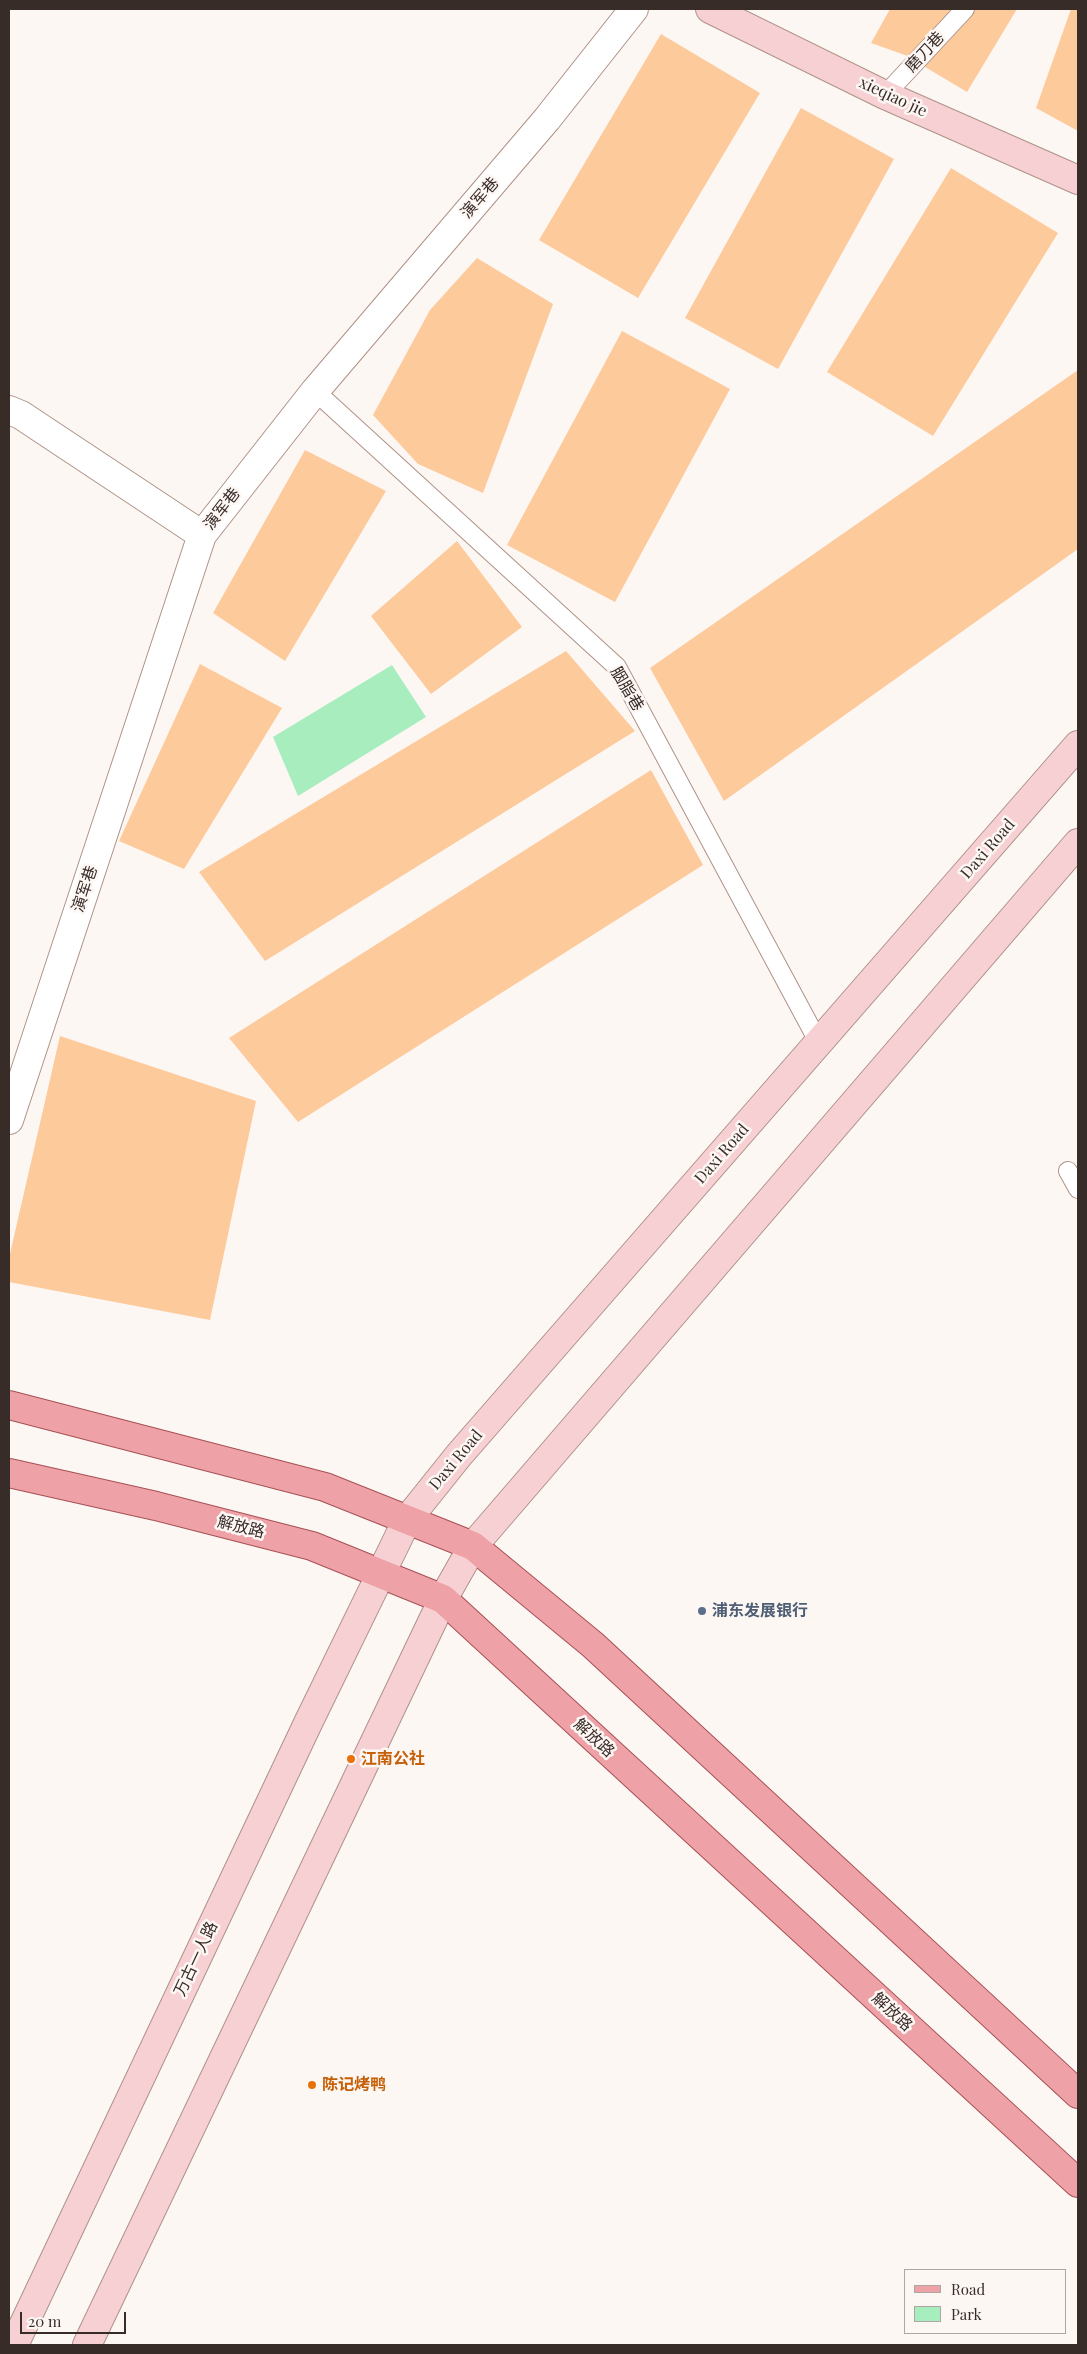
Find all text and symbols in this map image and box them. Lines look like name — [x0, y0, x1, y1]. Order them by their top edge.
street label: 磨刀巷 — [902, 28, 948, 76]
street label: xieqiao jie — [856, 73, 930, 121]
street label: 演军巷 — [457, 174, 503, 222]
street label: 演军巷 — [200, 484, 244, 534]
street label: 胭脂巷 — [606, 663, 648, 715]
street label: Daxi Road — [957, 815, 1019, 883]
street label: 演军巷 — [68, 863, 102, 915]
street label: Daxi Road — [691, 1120, 753, 1188]
street label: Daxi Road — [425, 1426, 487, 1494]
street label: 解放路 — [215, 1512, 267, 1542]
place label: 浦东发展银行 — [712, 1601, 808, 1621]
marker: 浦东发展银行 — [696, 1605, 708, 1617]
street label: 解放路 — [570, 1715, 618, 1761]
place label: 江南公社 — [361, 1749, 425, 1769]
marker: 江南公社 — [345, 1753, 357, 1765]
street label: 万古一人路 — [170, 1919, 222, 1999]
street label: 解放路 — [868, 1989, 916, 2035]
place label: 陈记烤鸭 — [322, 2075, 386, 2095]
marker: 陈记烤鸭 — [306, 2079, 318, 2091]
legend — [904, 2269, 1067, 2334]
text: Road — [951, 2279, 985, 2299]
scale bar — [22, 2302, 129, 2334]
text: Park — [951, 2304, 982, 2324]
text: 20 m — [28, 2311, 61, 2331]

